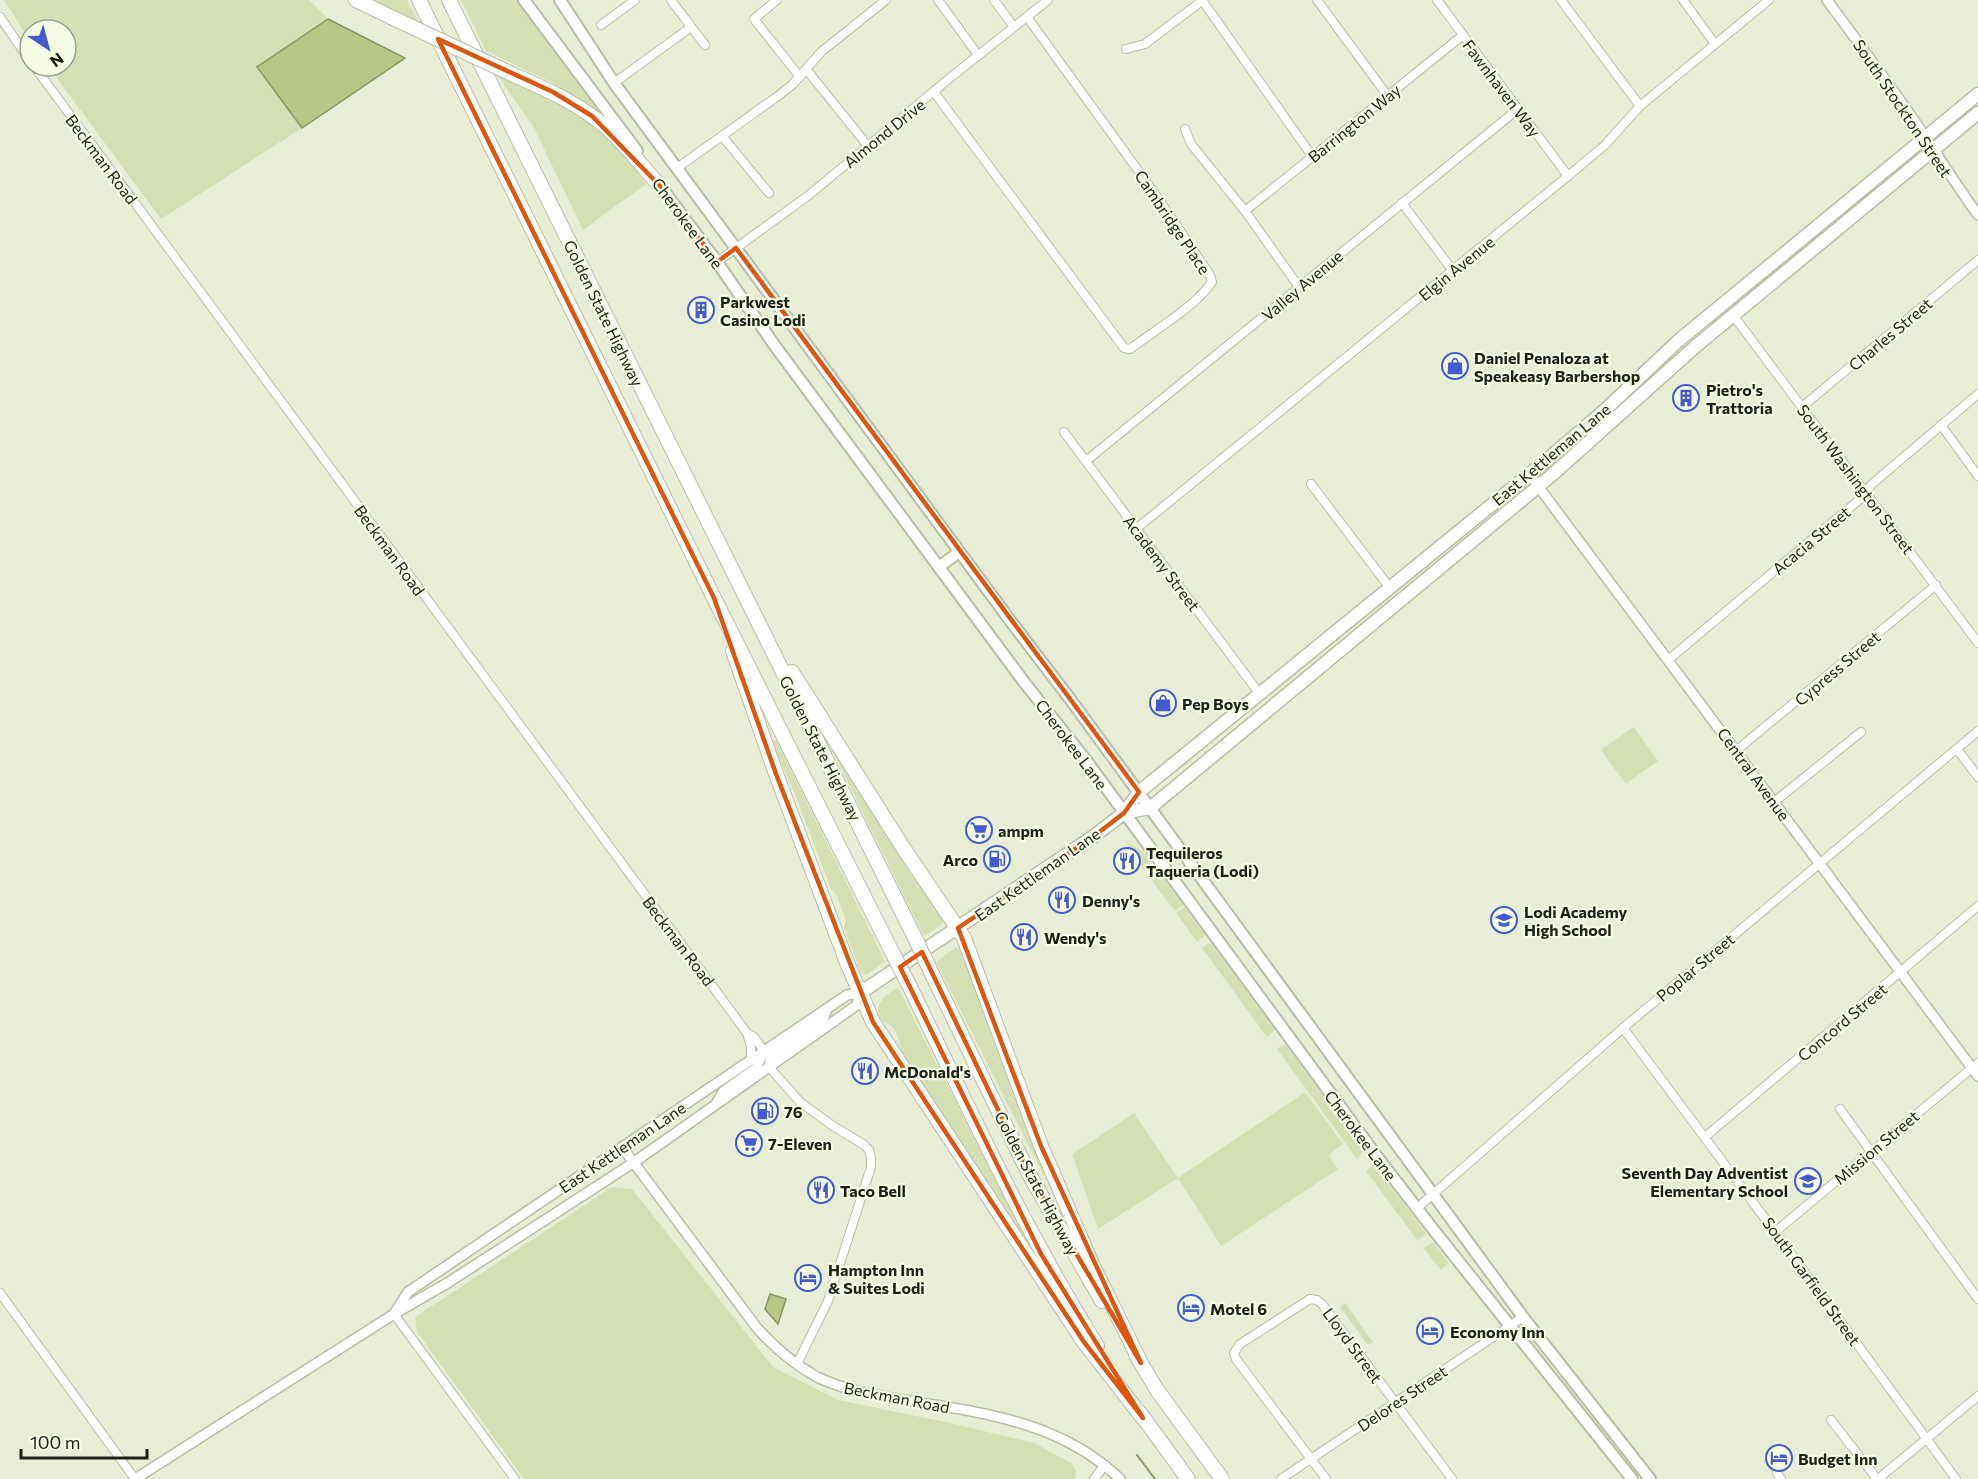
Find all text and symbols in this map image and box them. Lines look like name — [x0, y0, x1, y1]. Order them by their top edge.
north arrow — [18, 18, 78, 78]
street label: Fawnhaven Way — [1459, 36, 1545, 140]
street label: South Stockton Street — [1850, 36, 1956, 181]
text: N — [47, 49, 68, 72]
street label: Barrington Way — [1304, 80, 1404, 166]
street label: Almond Drive — [840, 95, 928, 171]
street label: Beckman Road — [62, 110, 142, 208]
street label: Cambridge Place — [1131, 166, 1215, 278]
street label: Cherokee Lane — [649, 174, 727, 272]
street label: Elgin Avenue — [1414, 232, 1498, 304]
street label: Golden State Highway — [560, 237, 648, 389]
street label: Valley Avenue — [1258, 246, 1346, 324]
place label: Parkwest Casino Lodi — [720, 292, 806, 329]
street label: Charles Street — [1844, 293, 1936, 374]
building icon: Parkwest Casino Lodi — [686, 295, 716, 325]
place label: Daniel Penaloza at Speakeasy Barbershop — [1474, 348, 1640, 385]
shop icon: Daniel Penaloza at Speakeasy Barbershop — [1440, 351, 1470, 381]
place label: Pietro's Trattoria — [1706, 380, 1773, 417]
building icon: Pietro's Trattoria — [1671, 383, 1701, 413]
street label: East Kettleman Lane — [1488, 399, 1614, 509]
street label: South Washington Street — [1794, 400, 1919, 558]
street label: Beckman Road — [351, 501, 429, 599]
street label: Acacia Street — [1768, 502, 1854, 578]
street label: Academy Street — [1120, 511, 1204, 615]
street label: Cypress Street — [1790, 626, 1884, 709]
street label: Golden State Highway — [776, 672, 866, 824]
shop icon: Pep Boys — [1148, 688, 1178, 718]
place label: Pep Boys — [1182, 694, 1249, 713]
street label: Cherokee Lane — [1032, 695, 1112, 793]
street label: Central Avenue — [1714, 724, 1794, 824]
supermarket icon: ampm — [964, 815, 994, 845]
place label: ampm — [998, 821, 1044, 840]
street label: East Kettleman Lane — [971, 824, 1103, 924]
place label: Tequileros Taqueria (Lodi) — [1146, 843, 1259, 880]
fuel station icon: Arco — [982, 844, 1012, 874]
restaurant icon: Tequileros Taqueria (Lodi) — [1112, 846, 1142, 876]
place label: Arco — [943, 850, 978, 869]
restaurant icon: Denny's — [1047, 885, 1077, 915]
place label: Denny's — [1082, 891, 1140, 910]
street label: Beckman Road — [639, 892, 719, 990]
place label: Lodi Academy High School — [1524, 902, 1628, 939]
school or university icon: Lodi Academy High School — [1489, 905, 1519, 935]
restaurant icon: Wendy's — [1009, 922, 1039, 952]
place label: Wendy's — [1044, 928, 1107, 947]
street label: Poplar Street — [1652, 929, 1738, 1005]
street label: Concord Street — [1793, 979, 1891, 1065]
restaurant icon: McDonald's — [850, 1056, 880, 1086]
place label: McDonald's — [884, 1062, 971, 1081]
street label: Cherokee Lane — [1321, 1086, 1401, 1184]
fuel station icon: 76 — [750, 1096, 780, 1126]
street label: East Kettleman Lane — [555, 1098, 689, 1196]
place label: 76 — [784, 1102, 803, 1121]
street label: Mission Street — [1830, 1106, 1923, 1188]
street label: Golden State Highway — [991, 1108, 1083, 1258]
supermarket icon: 7-Eleven — [734, 1128, 764, 1158]
place label: 7-Eleven — [768, 1134, 832, 1153]
place label: Seventh Day Adventist Elementary School — [1622, 1163, 1788, 1200]
school or university icon: Seventh Day Adventist Elementary School — [1793, 1166, 1823, 1196]
restaurant icon: Taco Bell — [806, 1175, 836, 1205]
place label: Taco Bell — [840, 1181, 906, 1200]
street label: South Garfield Street — [1759, 1213, 1865, 1349]
place label: Hampton Inn & Suites Lodi — [828, 1260, 925, 1297]
hotel icon: Hampton Inn & Suites Lodi — [793, 1263, 823, 1293]
hotel icon: Motel 6 — [1176, 1293, 1206, 1323]
place label: Motel 6 — [1210, 1299, 1267, 1318]
street label: Lloyd Street — [1319, 1304, 1387, 1387]
hotel icon: Economy Inn — [1415, 1316, 1445, 1346]
place label: Economy Inn — [1450, 1322, 1545, 1341]
street label: Delores Street — [1354, 1361, 1451, 1435]
street label: Beckman Road — [843, 1377, 951, 1417]
scale bar — [21, 1422, 147, 1460]
text: 100 m — [30, 1431, 80, 1453]
hotel icon: Budget Inn — [1764, 1443, 1794, 1473]
place label: Budget Inn — [1798, 1449, 1877, 1468]

